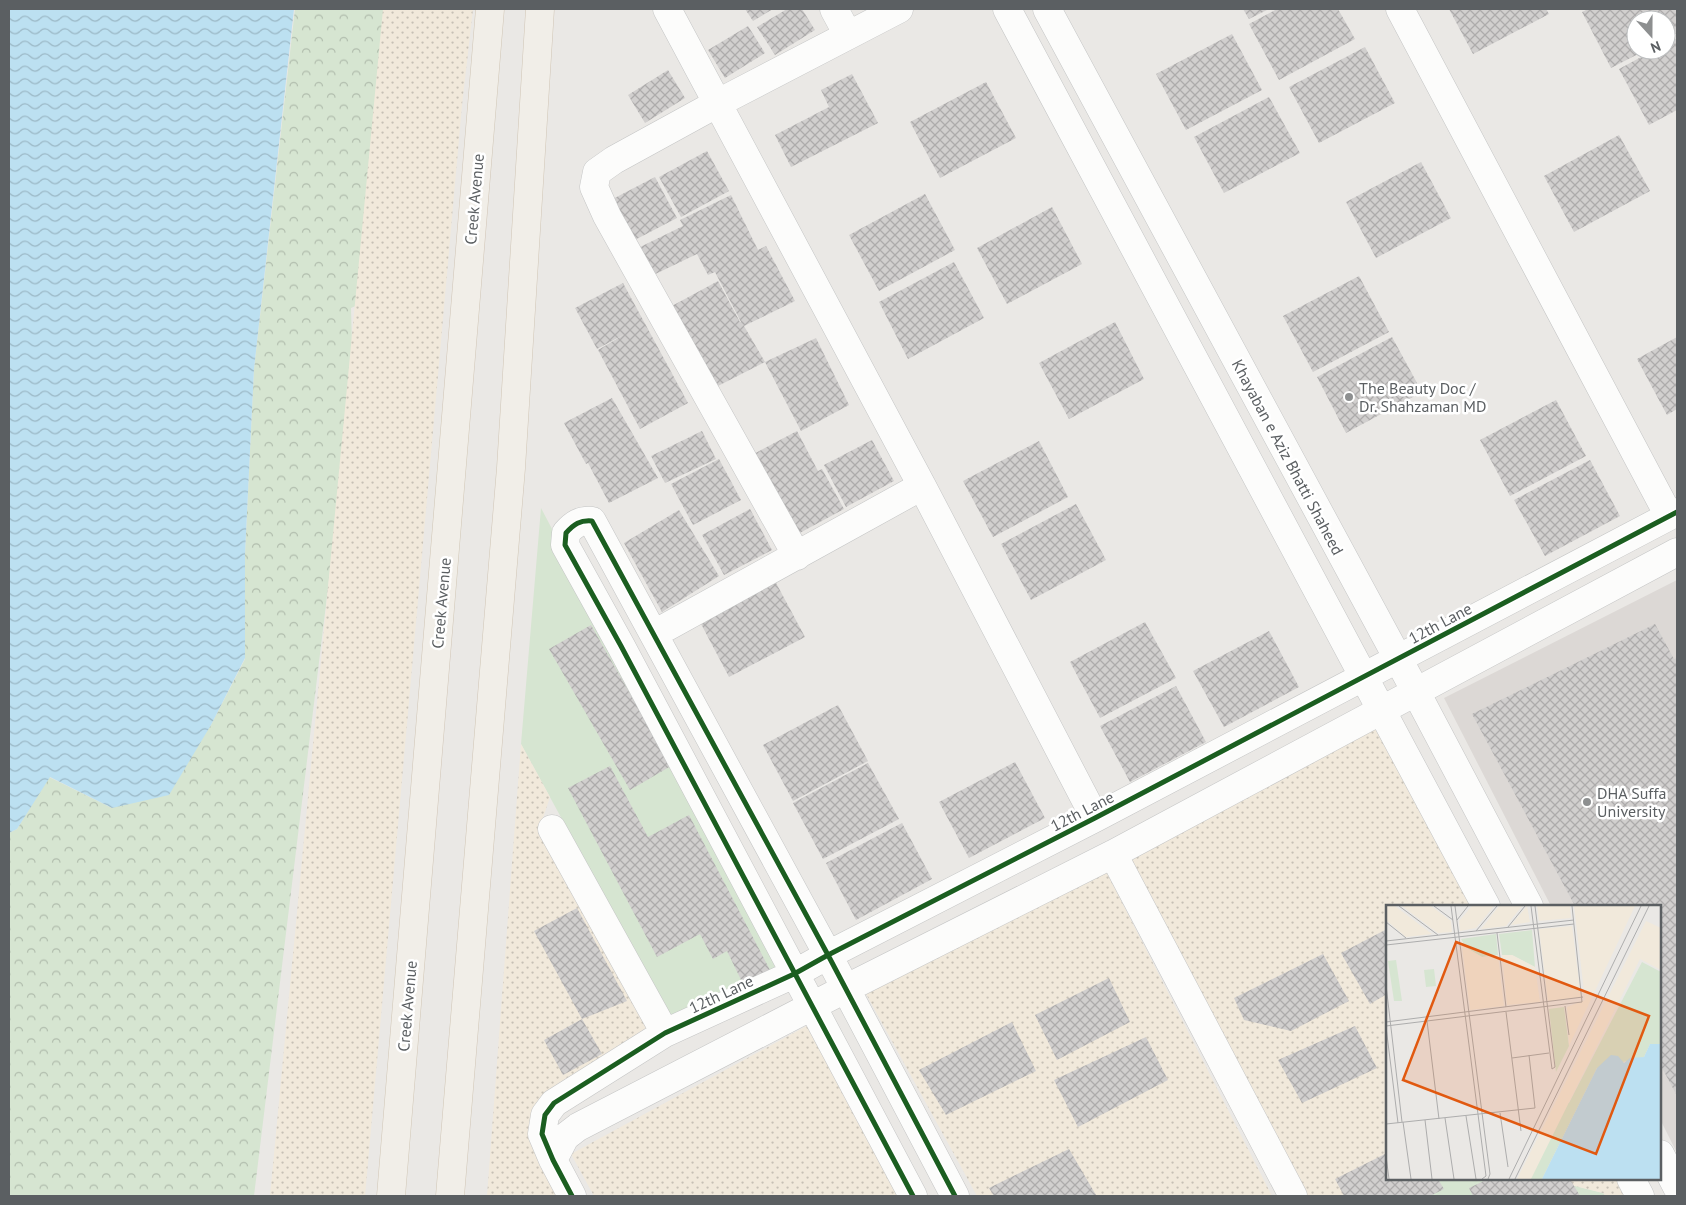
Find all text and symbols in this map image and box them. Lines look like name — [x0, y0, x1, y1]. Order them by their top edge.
north arrow — [1626, 10, 1676, 60]
text: N — [1648, 37, 1663, 57]
street label: Creek Avenue — [460, 153, 488, 245]
street label: Khayaban e Aziz Bhatti Shaheed — [1228, 356, 1348, 558]
place label: The Beauty Doc / Dr. Shahzaman MD — [1359, 378, 1487, 416]
marker: The Beauty Doc / Dr. Shahzaman MD — [1343, 391, 1355, 403]
street label: Creek Avenue — [427, 557, 455, 649]
street label: 12th Lane — [1405, 598, 1475, 648]
place label: DHA Suffa University — [1597, 783, 1666, 821]
street label: 12th Lane — [1047, 787, 1117, 835]
marker: DHA Suffa University — [1581, 796, 1593, 808]
inset map — [1386, 905, 1661, 1180]
street label: Creek Avenue — [393, 960, 421, 1052]
street label: 12th Lane — [686, 970, 756, 1018]

